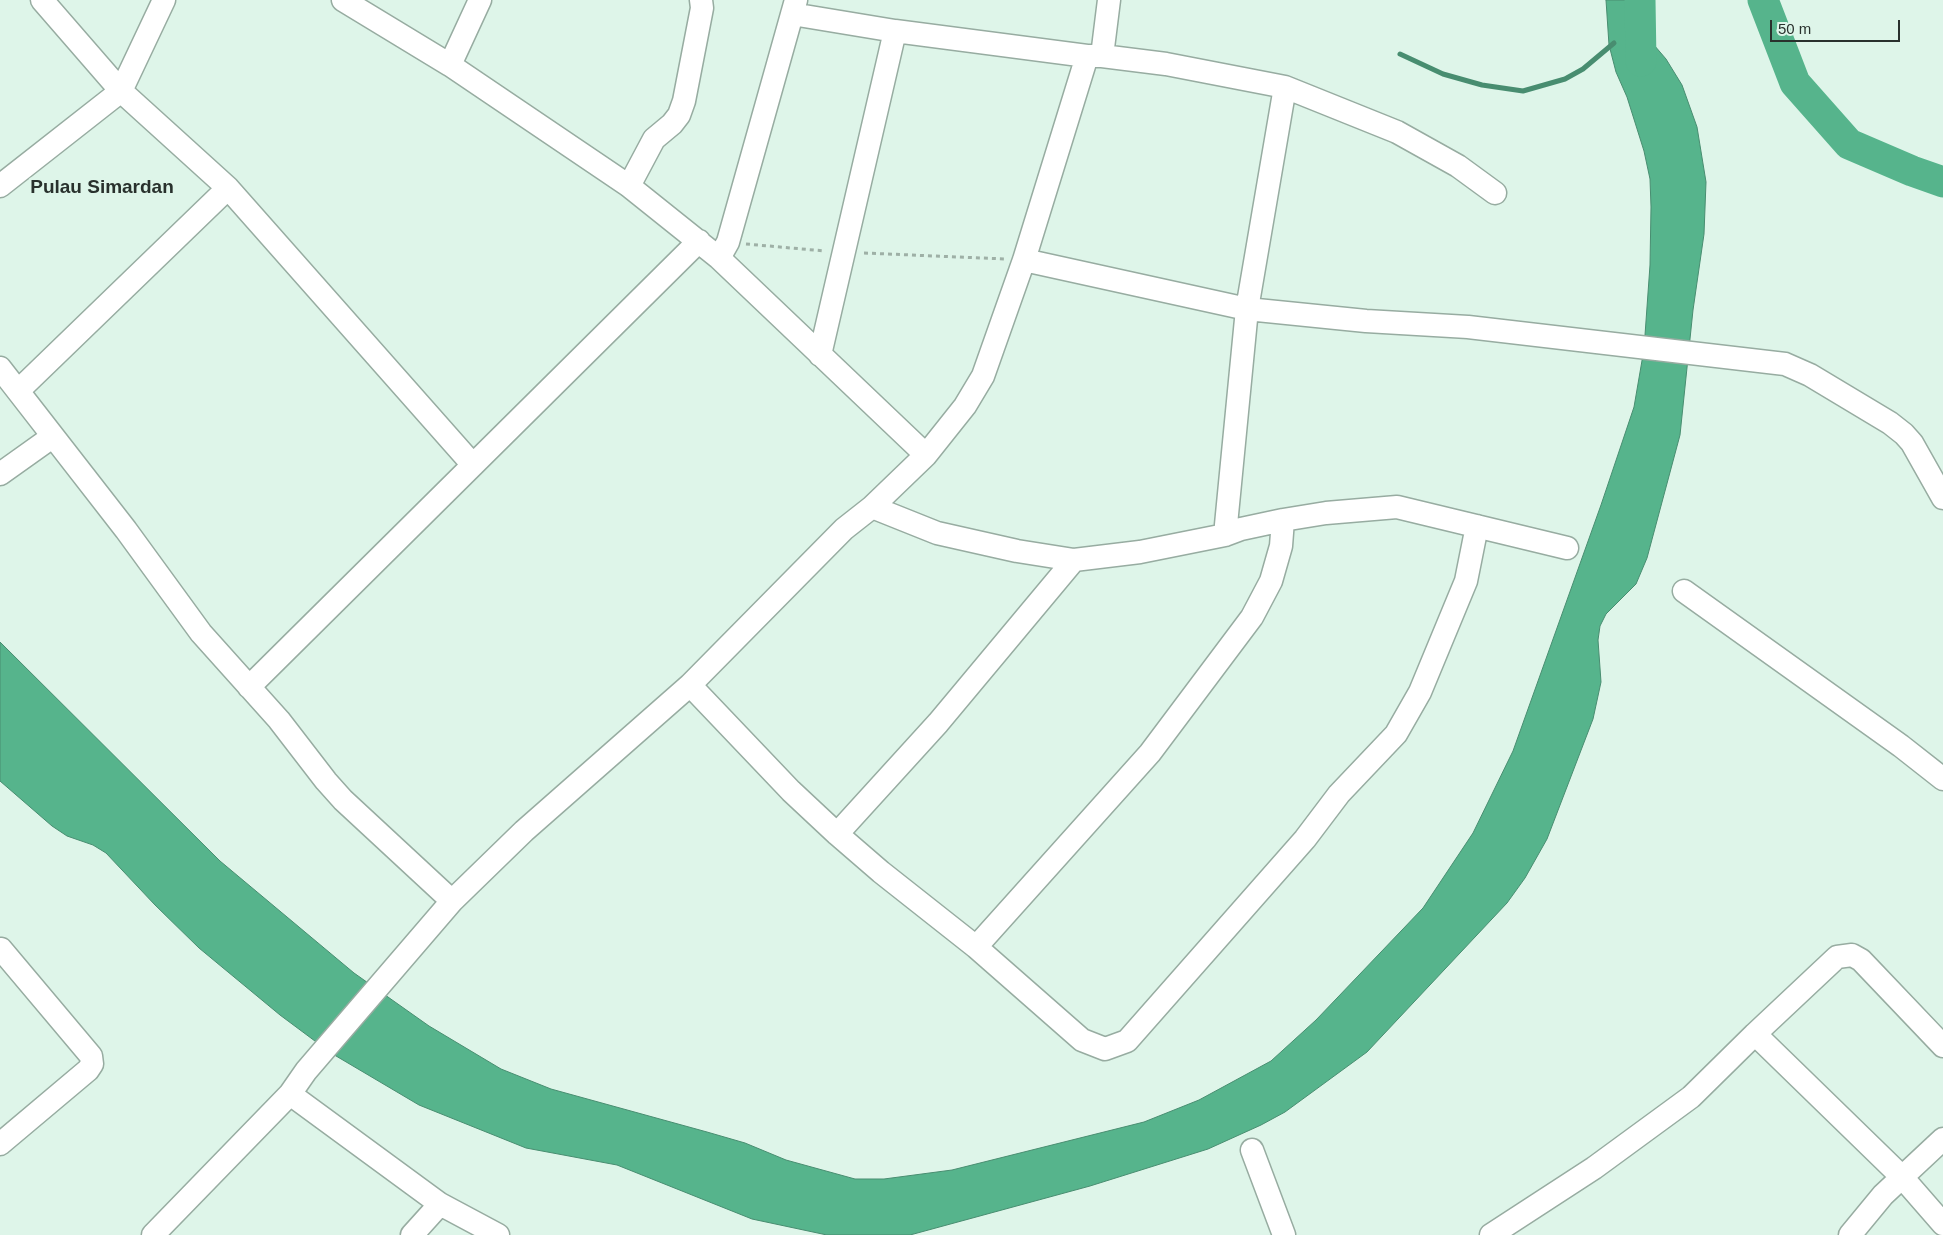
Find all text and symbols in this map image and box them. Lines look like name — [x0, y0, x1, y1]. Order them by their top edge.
scale bar — [1773, 10, 1903, 42]
text: 50 m — [1778, 20, 1811, 37]
district label: Pulau Simardan — [30, 177, 174, 199]

